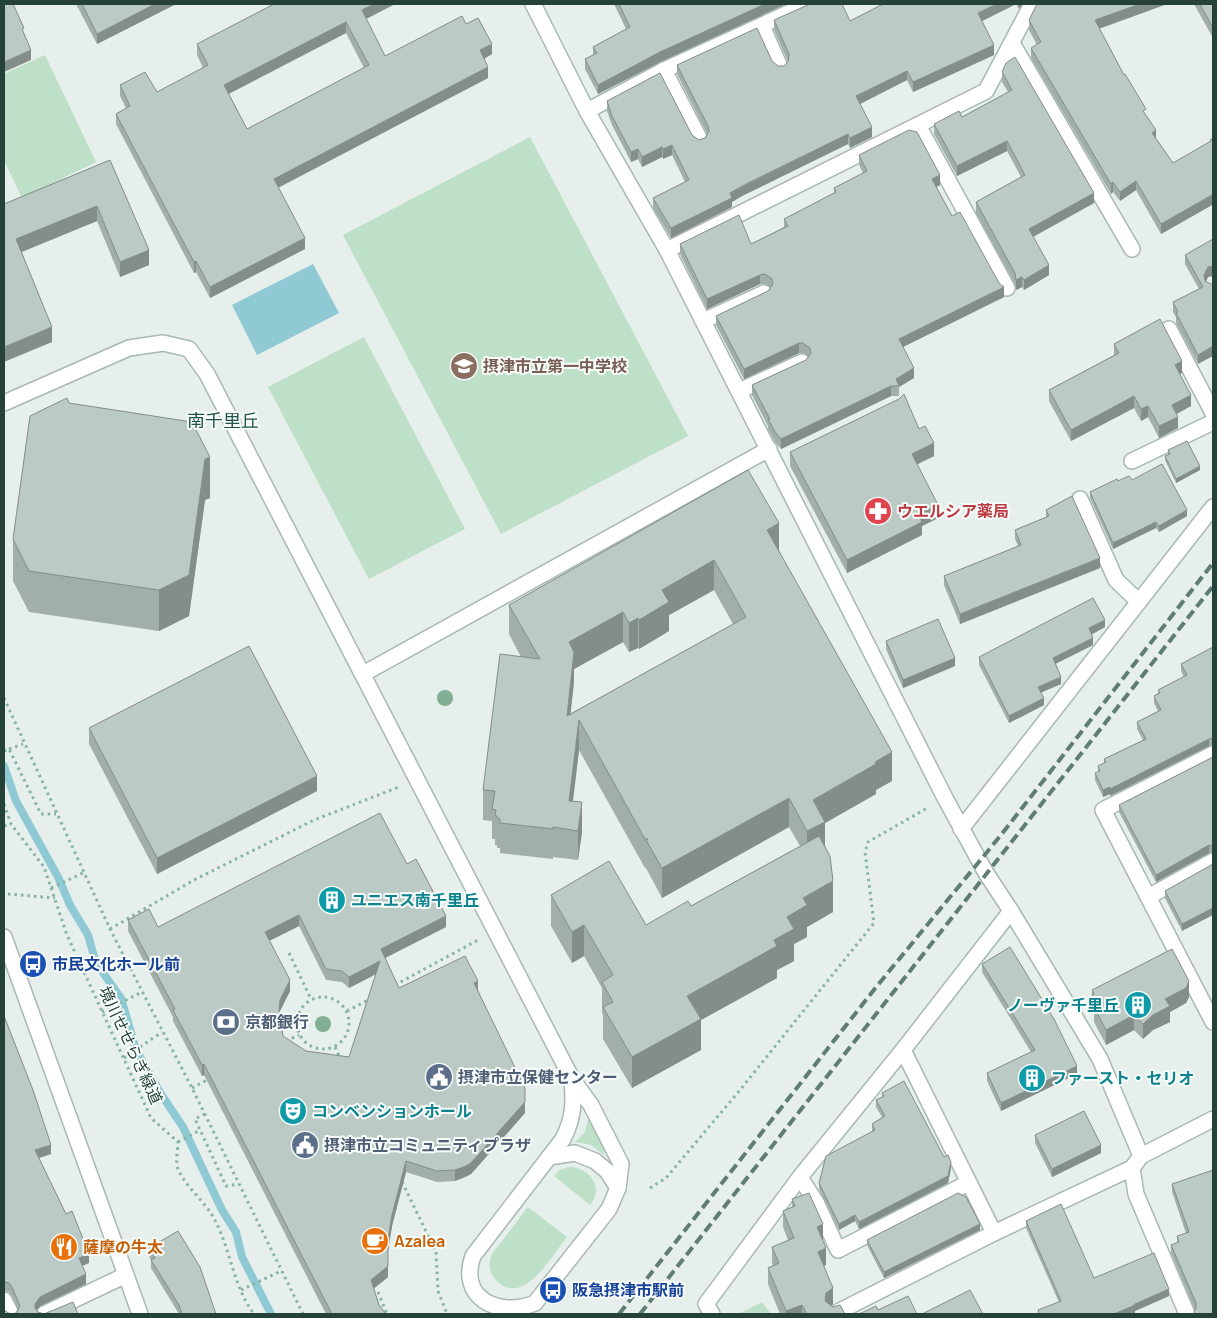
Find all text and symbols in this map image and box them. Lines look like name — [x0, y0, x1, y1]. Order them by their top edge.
school or university icon: 摂津市立第一中学校 — [449, 351, 479, 381]
place label: 摂津市立第一中学校 — [483, 355, 627, 377]
district label: 南千里丘 — [187, 408, 259, 432]
pharmacy icon: ウエルシア薬局 — [863, 496, 893, 526]
place label: ウエルシア薬局 — [897, 500, 1009, 522]
building icon: ユニエス南千里丘 — [317, 885, 347, 915]
place label: ユニエス南千里丘 — [351, 889, 479, 911]
bus stop icon: 市民文化ホール前 — [18, 949, 48, 979]
place label: 市民文化ホール前 — [52, 953, 180, 975]
street label: 境川せせらぎ緑道 — [94, 982, 168, 1108]
building icon: ノーヴァ千里丘 — [1123, 990, 1153, 1020]
place label: ノーヴァ千里丘 — [1007, 994, 1119, 1016]
bank icon: 京都銀行 — [211, 1007, 241, 1037]
place label: 京都銀行 — [245, 1011, 309, 1033]
public building icon: 摂津市立保健センター — [424, 1062, 454, 1092]
building icon: ファースト・セリオ — [1017, 1063, 1047, 1093]
place label: 摂津市立保健センター — [458, 1066, 618, 1088]
place label: ファースト・セリオ — [1051, 1067, 1194, 1089]
theatre icon: コンベンションホール — [278, 1096, 308, 1126]
place label: コンベンションホール — [312, 1100, 472, 1122]
public building icon: 摂津市立コミュニティプラザ — [290, 1130, 320, 1160]
place label: 摂津市立コミュニティプラザ — [324, 1134, 531, 1156]
cafe icon: Azalea — [360, 1226, 390, 1256]
place label: Azalea — [394, 1230, 445, 1252]
restaurant icon: 薩摩の牛太 — [49, 1232, 79, 1262]
place label: 薩摩の牛太 — [83, 1236, 163, 1258]
bus stop icon: 阪急摂津市駅前 — [538, 1275, 568, 1305]
place label: 阪急摂津市駅前 — [572, 1279, 684, 1301]

